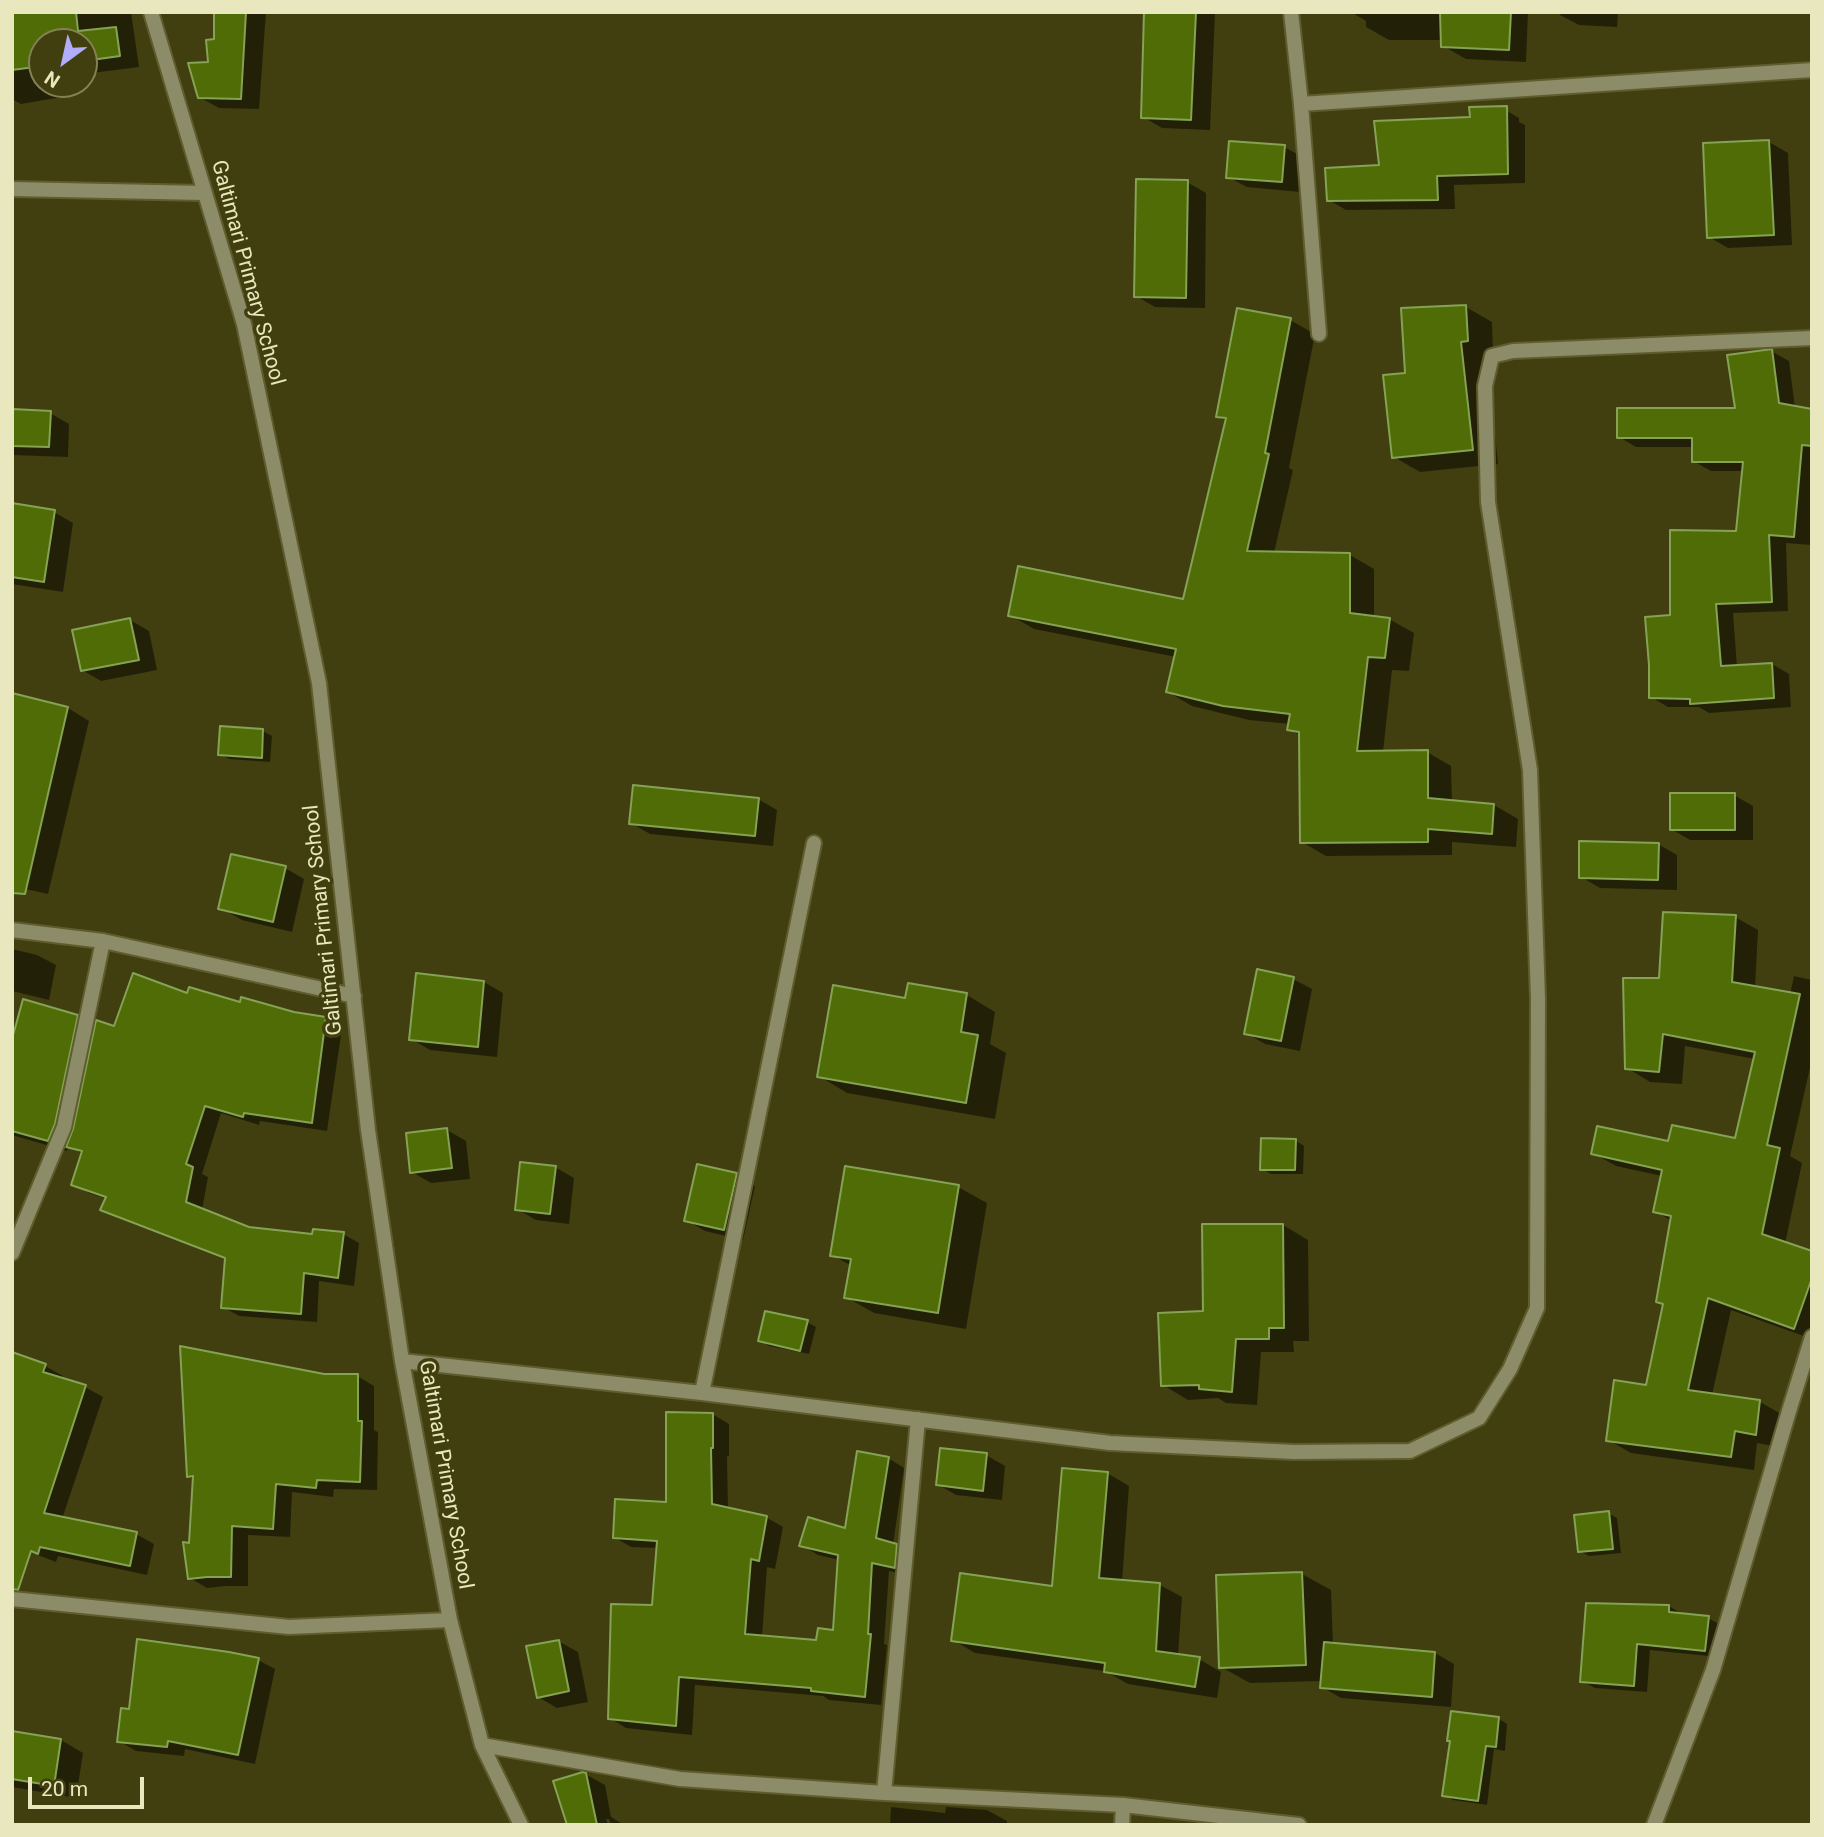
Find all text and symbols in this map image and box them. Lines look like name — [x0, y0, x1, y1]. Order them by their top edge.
north arrow — [28, 28, 98, 98]
text: N — [40, 66, 64, 93]
street label: Galtimari Primary School — [205, 158, 289, 388]
street label: Galtimari Primary School — [299, 803, 349, 1037]
street label: Galtimari Primary School — [412, 1359, 478, 1591]
scale bar — [32, 1764, 147, 1808]
text: 20 m — [41, 1777, 88, 1801]

